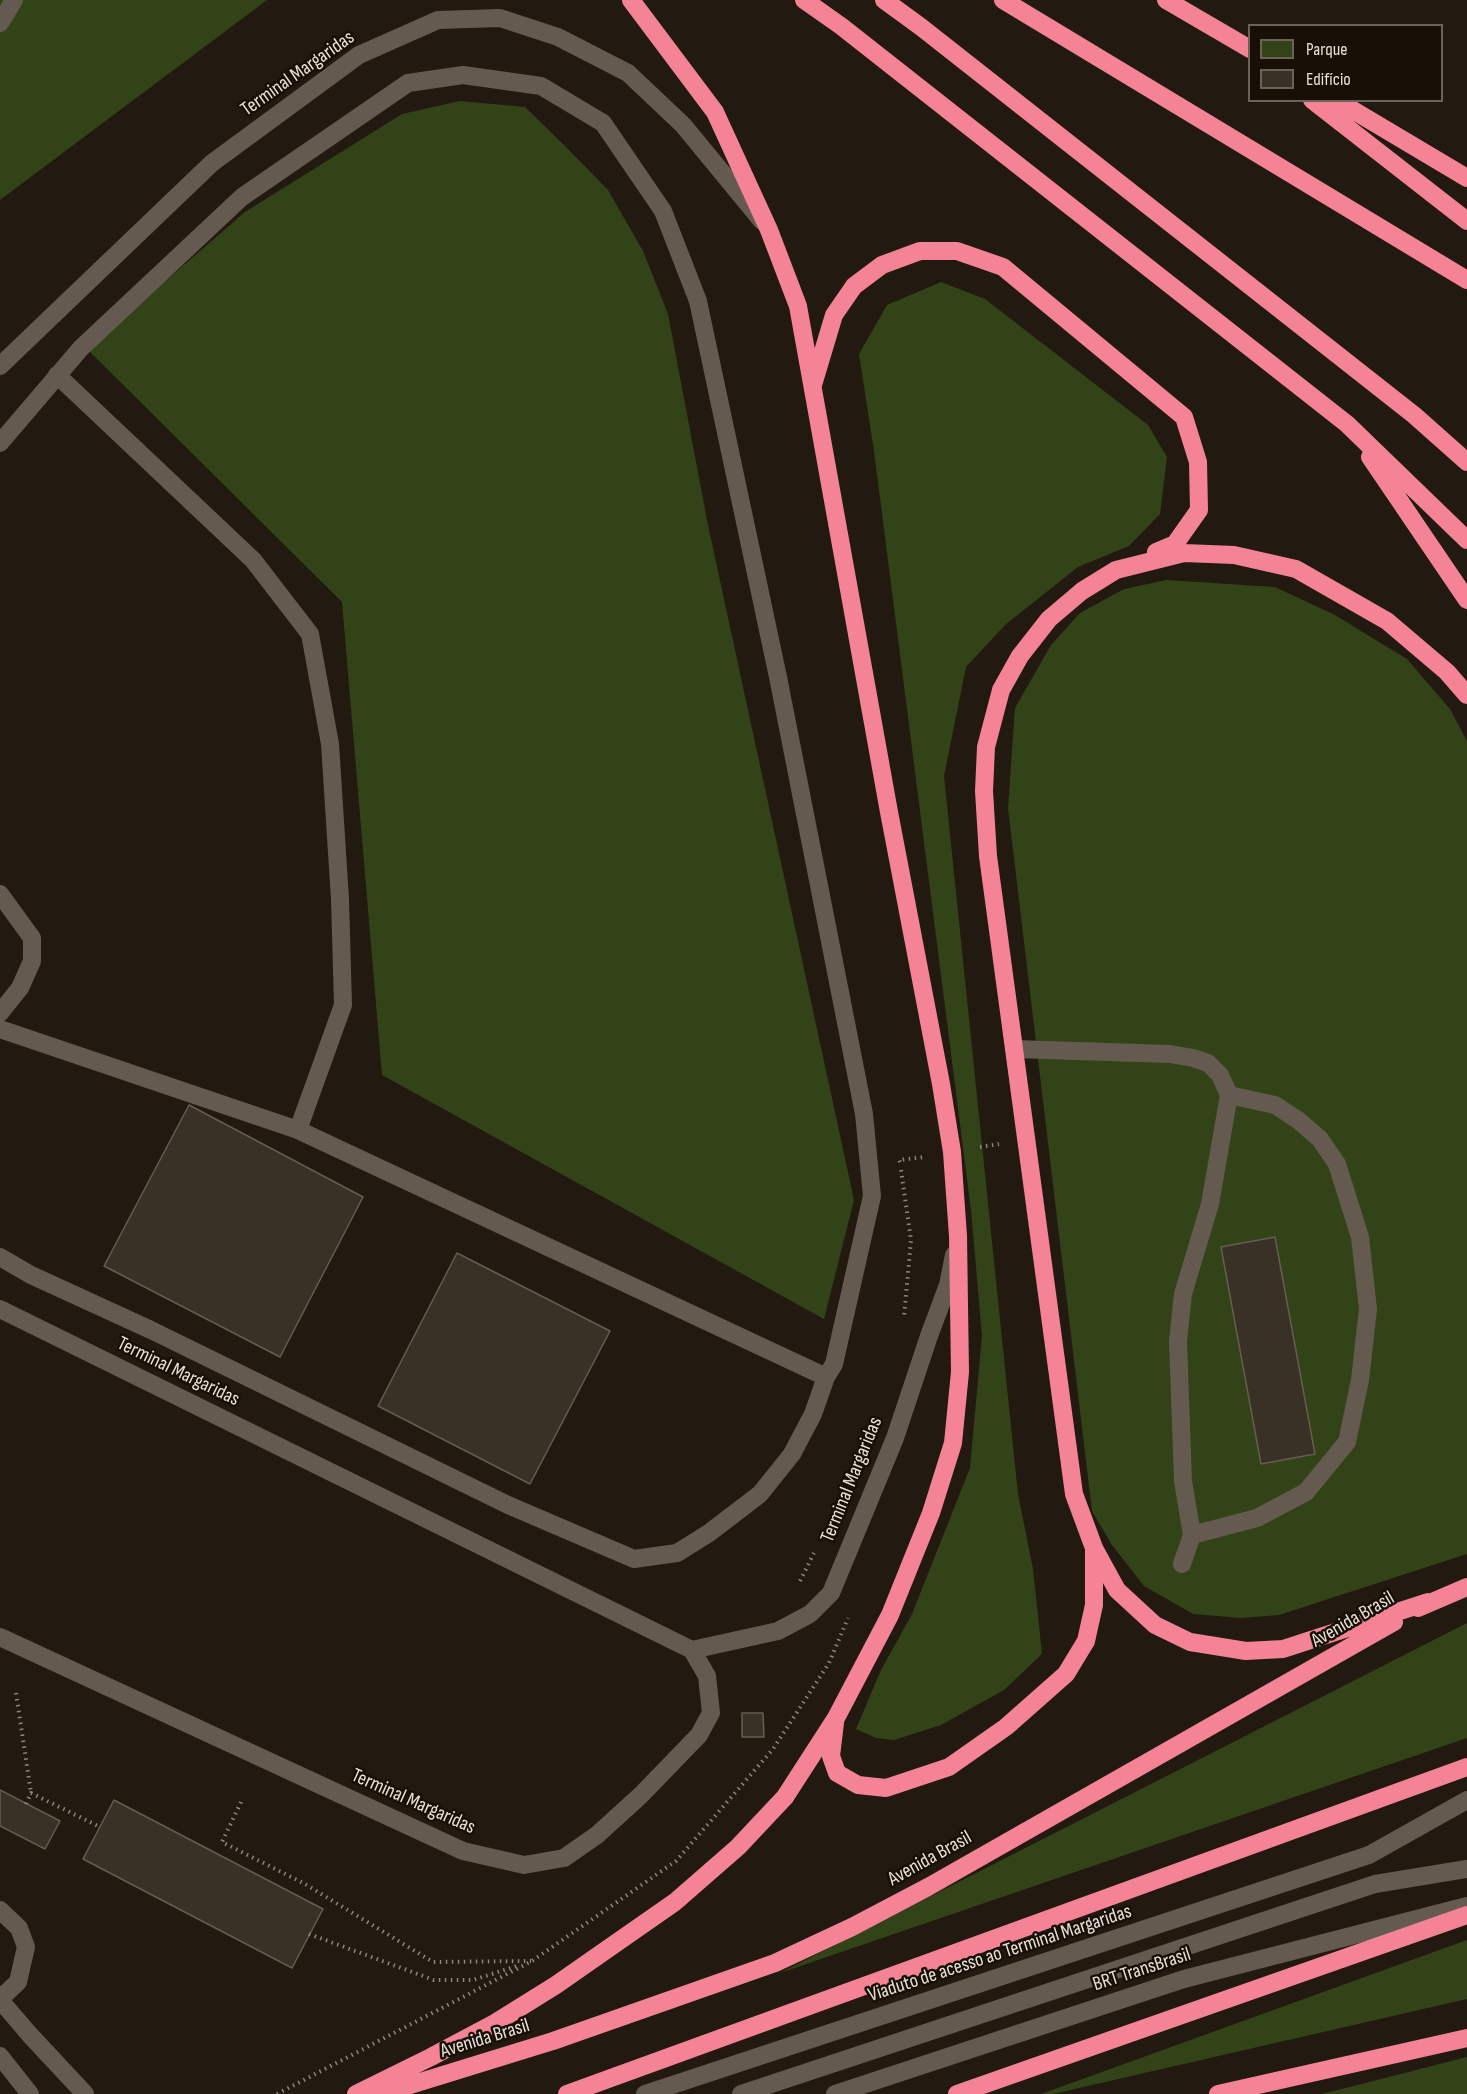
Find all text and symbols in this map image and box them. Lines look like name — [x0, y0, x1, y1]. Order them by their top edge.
legend — [1248, 24, 1443, 102]
street label: Terminal Margaridas — [237, 26, 359, 122]
text: Parque — [1306, 39, 1347, 60]
text: Edifício — [1306, 69, 1351, 90]
street label: Terminal Margaridas — [113, 1332, 243, 1412]
street label: Terminal Margaridas — [816, 1414, 888, 1546]
street label: Avenida Brasil — [1307, 1587, 1399, 1653]
street label: Terminal Margaridas — [347, 1764, 479, 1840]
street label: Avenida Brasil — [884, 1826, 976, 1892]
street label: Viaduto de acesso ao Terminal Margaridas — [865, 1900, 1135, 2008]
street label: BRT TransBrasil — [1090, 1943, 1194, 1997]
street label: Avenida Brasil — [437, 2014, 533, 2064]

